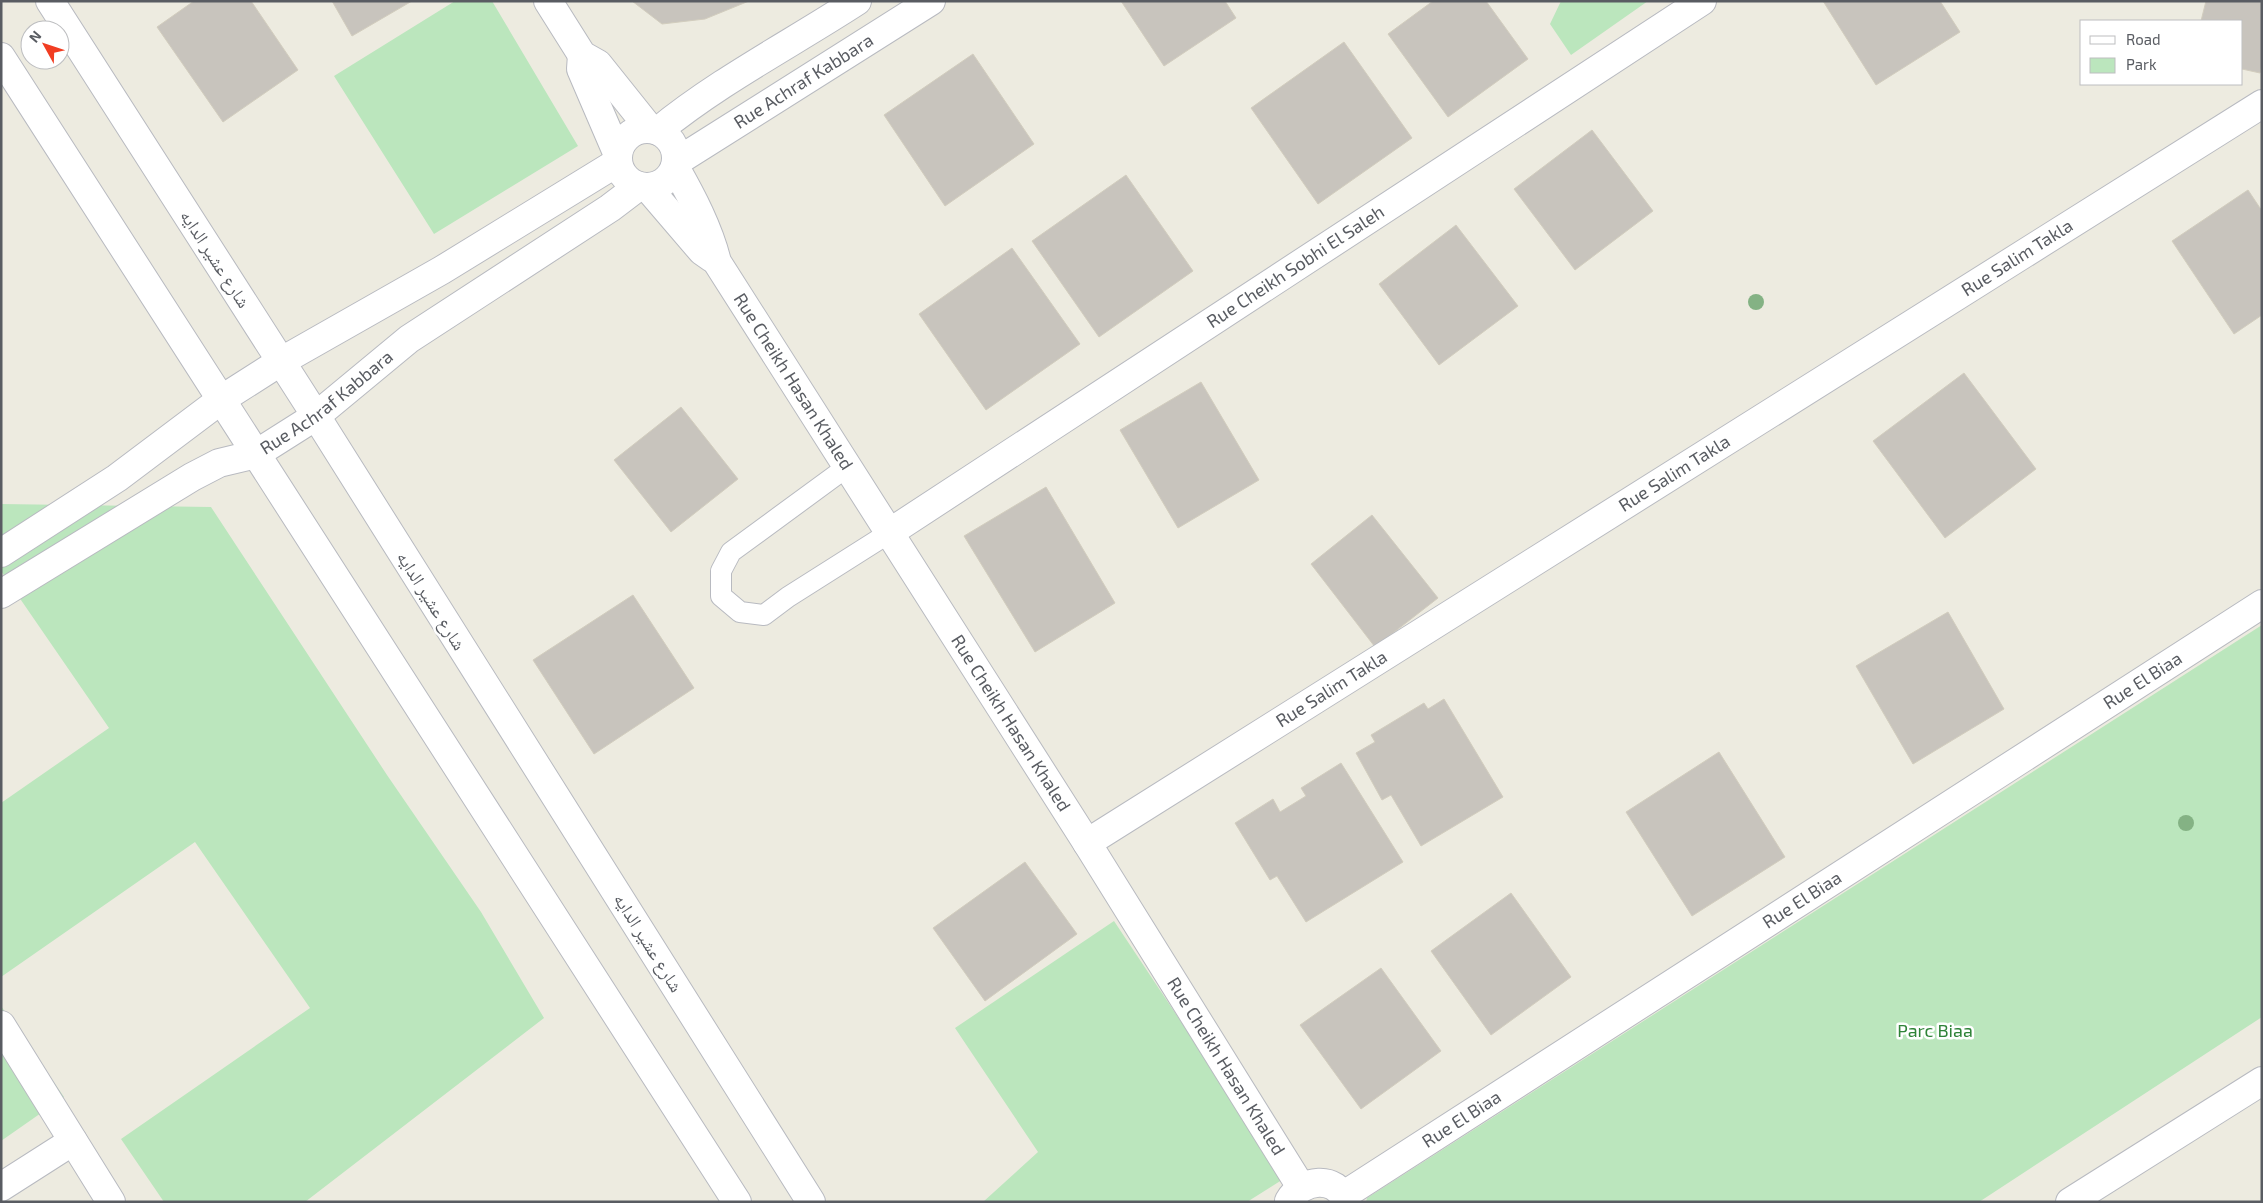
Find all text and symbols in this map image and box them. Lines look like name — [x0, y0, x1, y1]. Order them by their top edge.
north arrow — [20, 20, 70, 70]
legend — [2080, 20, 2243, 85]
text: N — [25, 27, 44, 46]
street label: Rue Achraf Kabbara — [729, 28, 877, 133]
text: Road — [2126, 30, 2161, 48]
text: Park — [2126, 55, 2157, 73]
street label: Rue Cheikh Sobhi El Saleh — [1202, 200, 1388, 332]
street label: شارع عشير الدايه — [175, 205, 256, 312]
street label: Rue Salim Takla — [1957, 214, 2077, 300]
street label: Rue Cheikh Hasan Khaled — [730, 289, 858, 474]
street label: Rue Achraf Kabbara — [256, 345, 397, 459]
street label: Rue Salim Takla — [1614, 429, 1734, 516]
street label: شارع عشير الدايه — [392, 547, 471, 654]
street label: Rue Cheikh Hasan Khaled — [947, 630, 1076, 815]
street label: Rue Salim Takla — [1271, 645, 1391, 732]
street label: Rue El Biaa — [2099, 646, 2186, 713]
street label: Rue El Biaa — [1758, 866, 1845, 933]
street label: شارع عشير الدايه — [609, 889, 688, 996]
street label: Rue Cheikh Hasan Khaled — [1163, 973, 1290, 1159]
park label: Parc Biaa — [1897, 1019, 1973, 1041]
street label: Rue El Biaa — [1418, 1085, 1505, 1152]

